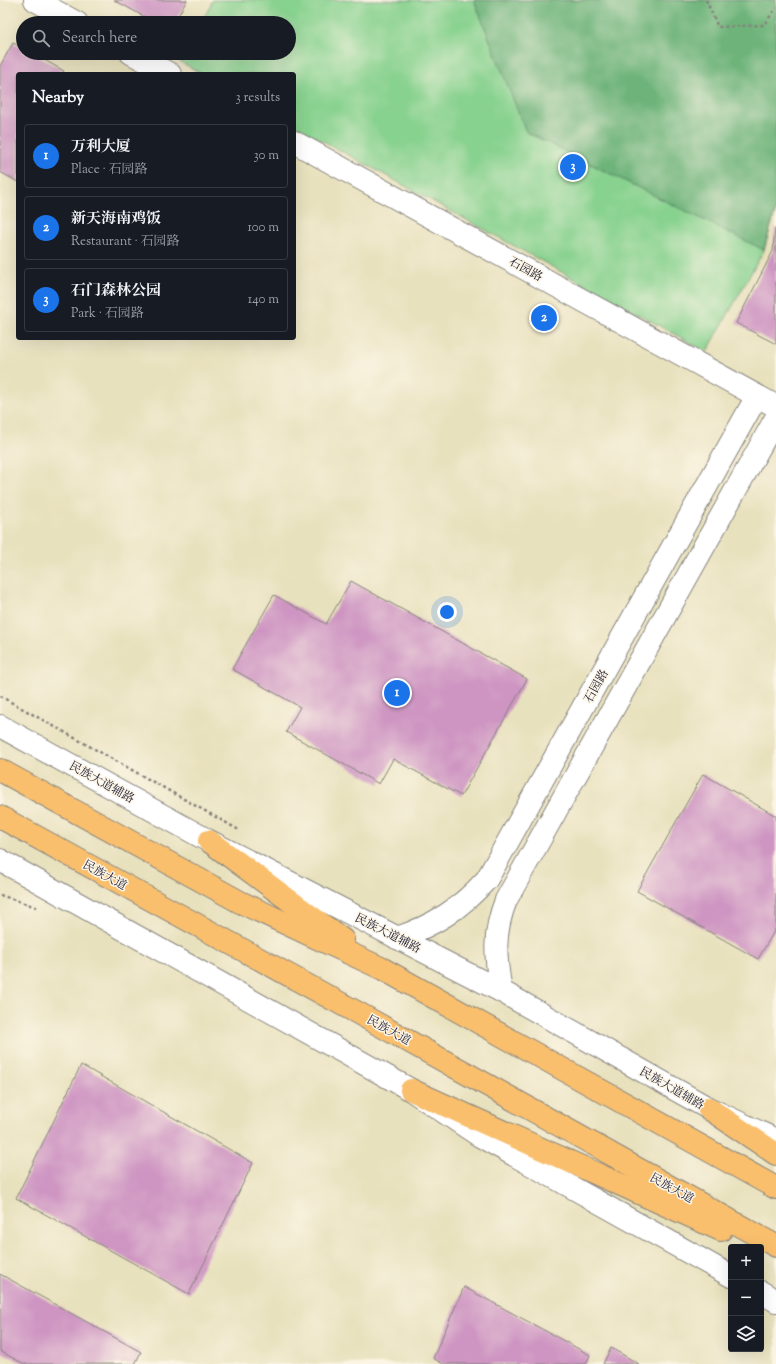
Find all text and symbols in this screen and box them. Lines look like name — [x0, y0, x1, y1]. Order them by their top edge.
search box — [16, 16, 296, 60]
icon: search — [30, 27, 52, 49]
text: Search here — [62, 28, 137, 49]
text: Nearby — [32, 86, 84, 110]
text: 3 results — [235, 89, 280, 107]
text: 万利大厦 — [71, 137, 131, 158]
text: 1 — [44, 147, 48, 165]
text: 30 m — [253, 147, 279, 165]
pin: 3 — [560, 152, 586, 182]
text: Place · 石园路 — [71, 161, 148, 179]
text: 新天海南鸡饭 — [71, 209, 161, 230]
text: 2 — [43, 219, 49, 237]
text: 100 m — [247, 219, 279, 237]
text: Restaurant · 石园路 — [71, 233, 180, 251]
street label: 石园路 — [505, 253, 546, 286]
text: 石门森林公园 — [71, 281, 161, 302]
text: 3 — [43, 291, 49, 309]
text: 140 m — [248, 291, 279, 309]
pin: 2 — [531, 303, 557, 333]
text: Park · 石园路 — [71, 305, 144, 323]
your location — [437, 602, 457, 622]
street label: 石园路 — [580, 666, 613, 707]
pin: 1 — [384, 678, 410, 708]
street label: 民族大道辅路 — [66, 758, 137, 808]
street label: 民族大道 — [79, 856, 130, 895]
street label: 民族大道辅路 — [351, 910, 424, 958]
street label: 民族大道 — [363, 1011, 414, 1050]
street label: 民族大道辅路 — [636, 1063, 707, 1115]
street label: 民族大道 — [646, 1169, 697, 1208]
map controls — [728, 1244, 764, 1352]
button: + — [728, 1244, 764, 1280]
button: − — [728, 1280, 764, 1316]
button: layers — [728, 1316, 764, 1352]

